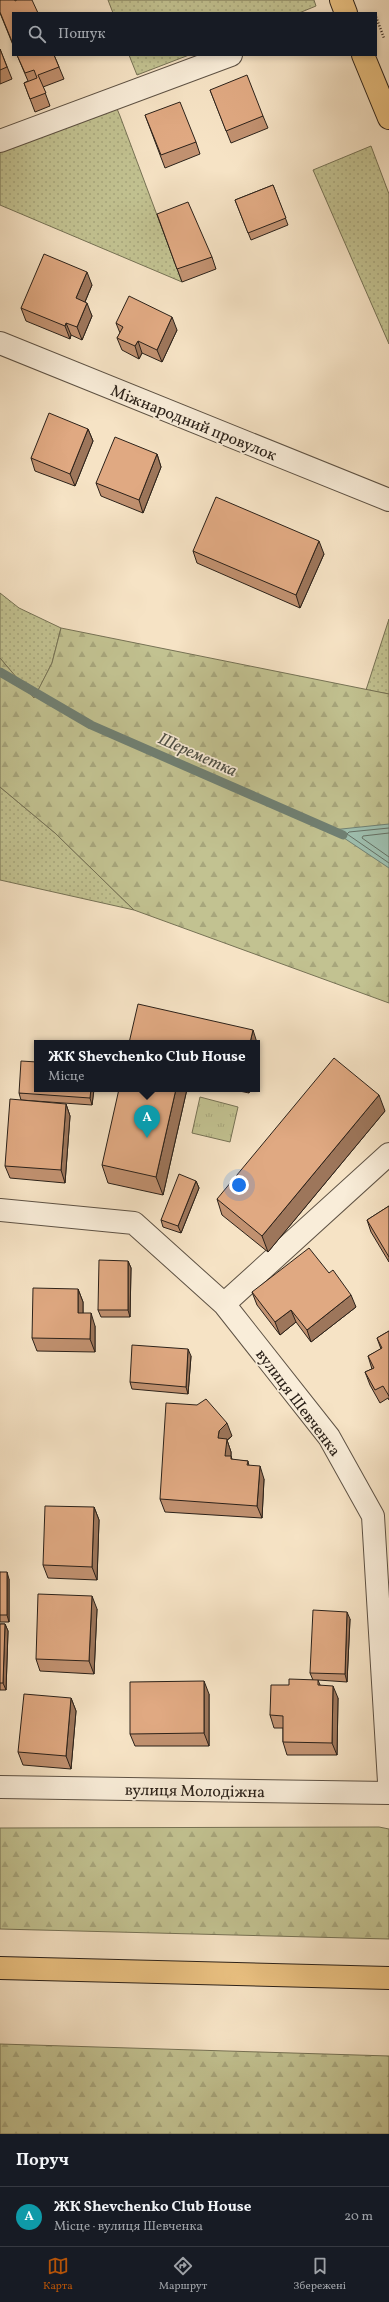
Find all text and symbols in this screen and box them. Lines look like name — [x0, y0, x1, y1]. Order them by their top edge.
search box — [12, 12, 377, 56]
icon: search — [26, 23, 48, 45]
text: Пошук — [58, 24, 106, 45]
street label: Міжнародний провулок — [107, 380, 280, 467]
water label: Шереметка — [154, 728, 240, 783]
popup — [34, 1040, 260, 1092]
text: ЖК Shevchenko Club House — [48, 1047, 246, 1068]
text: Місце — [48, 1068, 84, 1086]
pin: A — [134, 1105, 160, 1138]
your location — [229, 1175, 249, 1195]
street label: вулиця Шевченка — [250, 1345, 345, 1462]
street label: вулиця Молодіжна — [125, 1780, 265, 1804]
text: Поруч — [16, 2149, 69, 2172]
text: ЖК Shevchenko Club House — [54, 2197, 251, 2218]
text: A — [24, 2208, 34, 2226]
text: 20 m — [344, 2208, 373, 2226]
text: Місце · вулиця Шевченка — [54, 2218, 203, 2236]
tab: Карта — [43, 2255, 73, 2294]
tab: Маршрут — [159, 2255, 207, 2294]
tab: Збережені — [293, 2255, 346, 2294]

